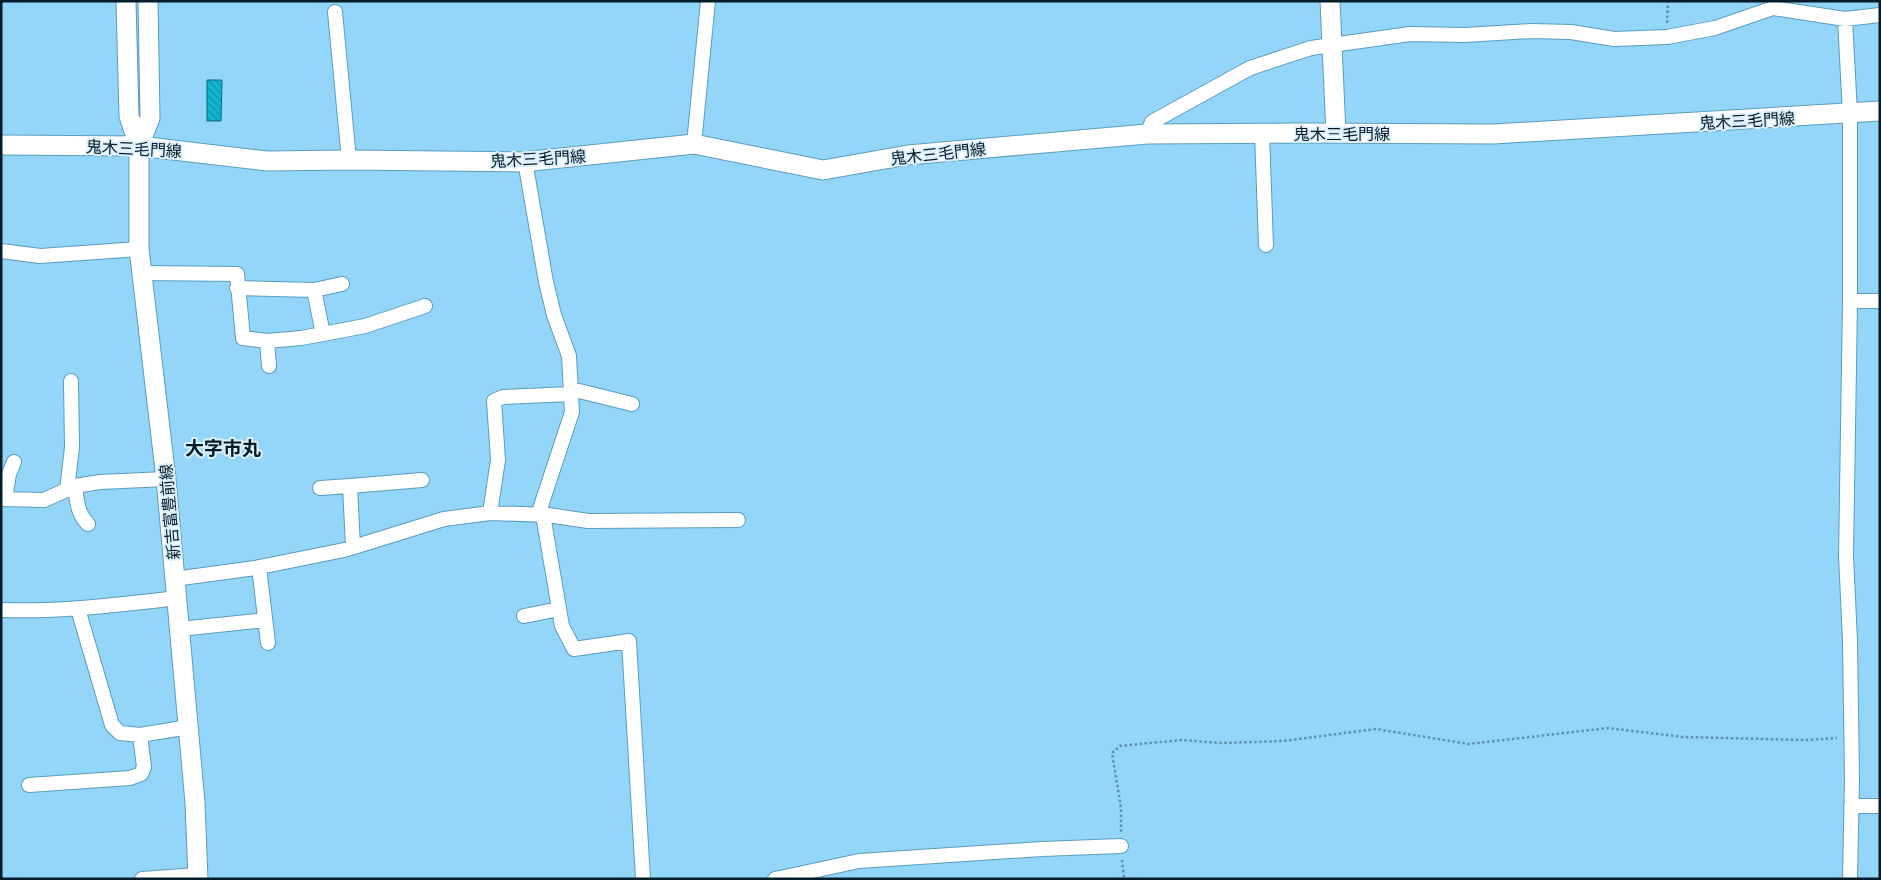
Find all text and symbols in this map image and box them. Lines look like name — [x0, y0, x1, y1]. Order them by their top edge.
street label: 鬼木三毛門線 — [1699, 108, 1795, 132]
street label: 鬼木三毛門線 — [1294, 124, 1390, 143]
street label: 鬼木三毛門線 — [86, 136, 182, 160]
street label: 鬼木三毛門線 — [889, 139, 987, 167]
street label: 鬼木三毛門線 — [490, 146, 586, 170]
district label: 大字市丸 — [185, 436, 261, 459]
street label: 新吉富豊前線 — [155, 463, 183, 561]

